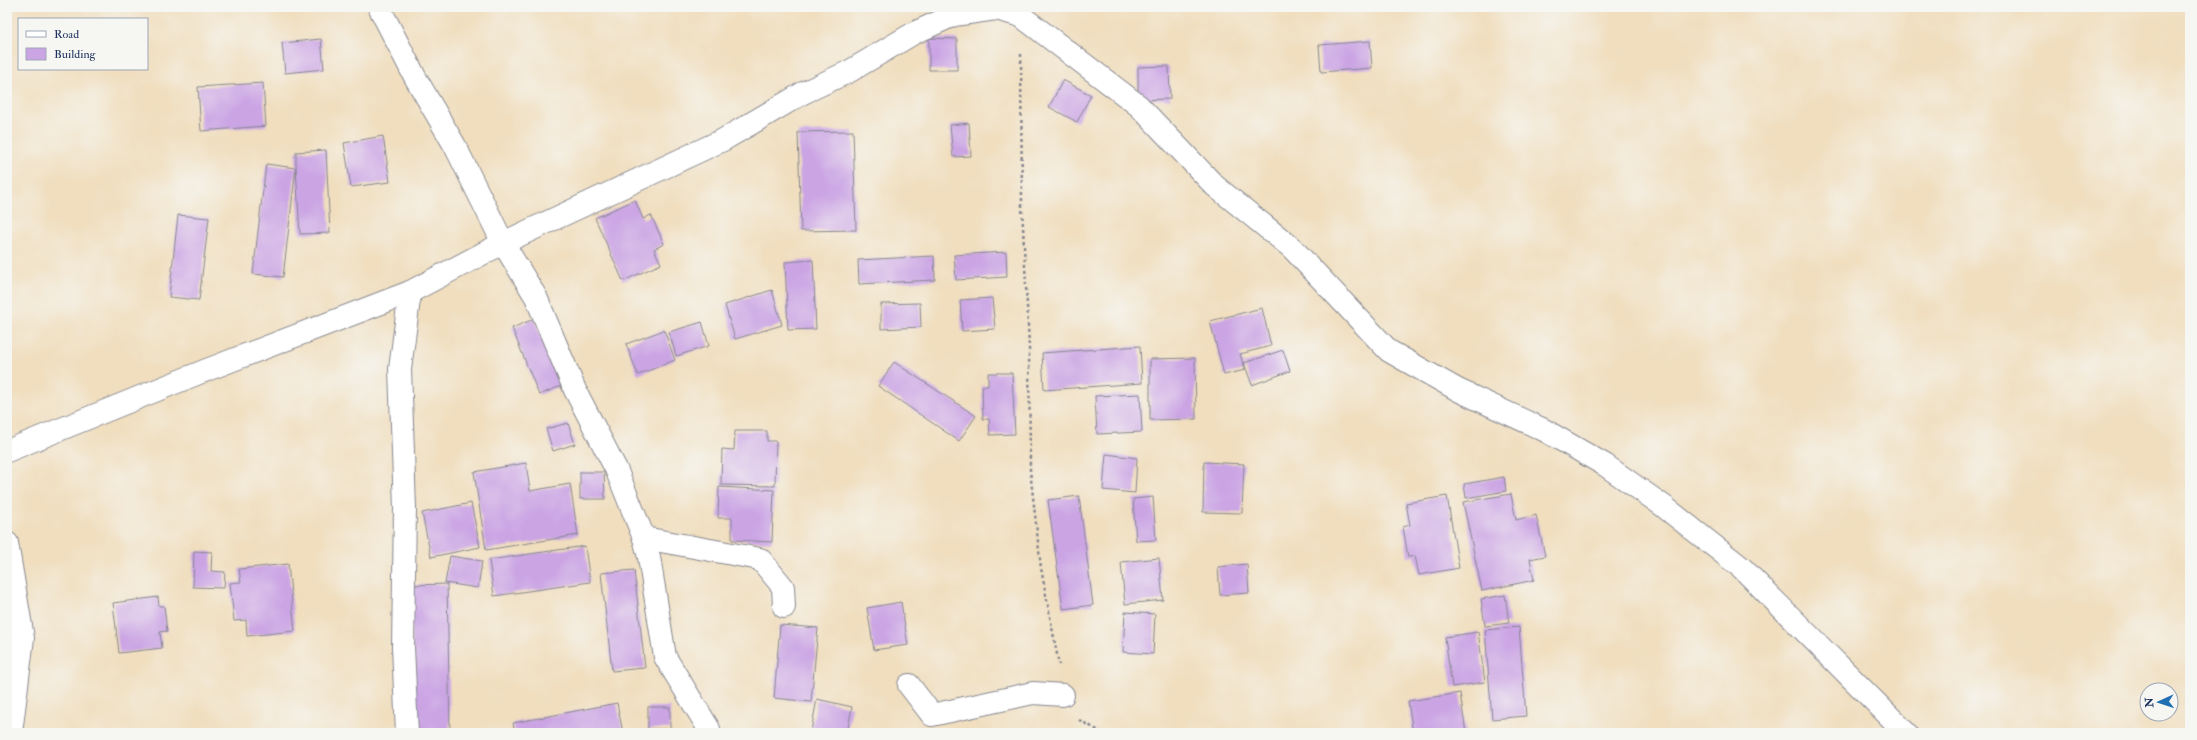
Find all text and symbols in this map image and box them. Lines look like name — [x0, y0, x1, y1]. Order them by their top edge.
legend — [18, 18, 148, 70]
text: Road — [54, 27, 79, 42]
text: Building — [54, 47, 97, 62]
north arrow — [2139, 682, 2179, 722]
text: N — [2143, 696, 2156, 709]

